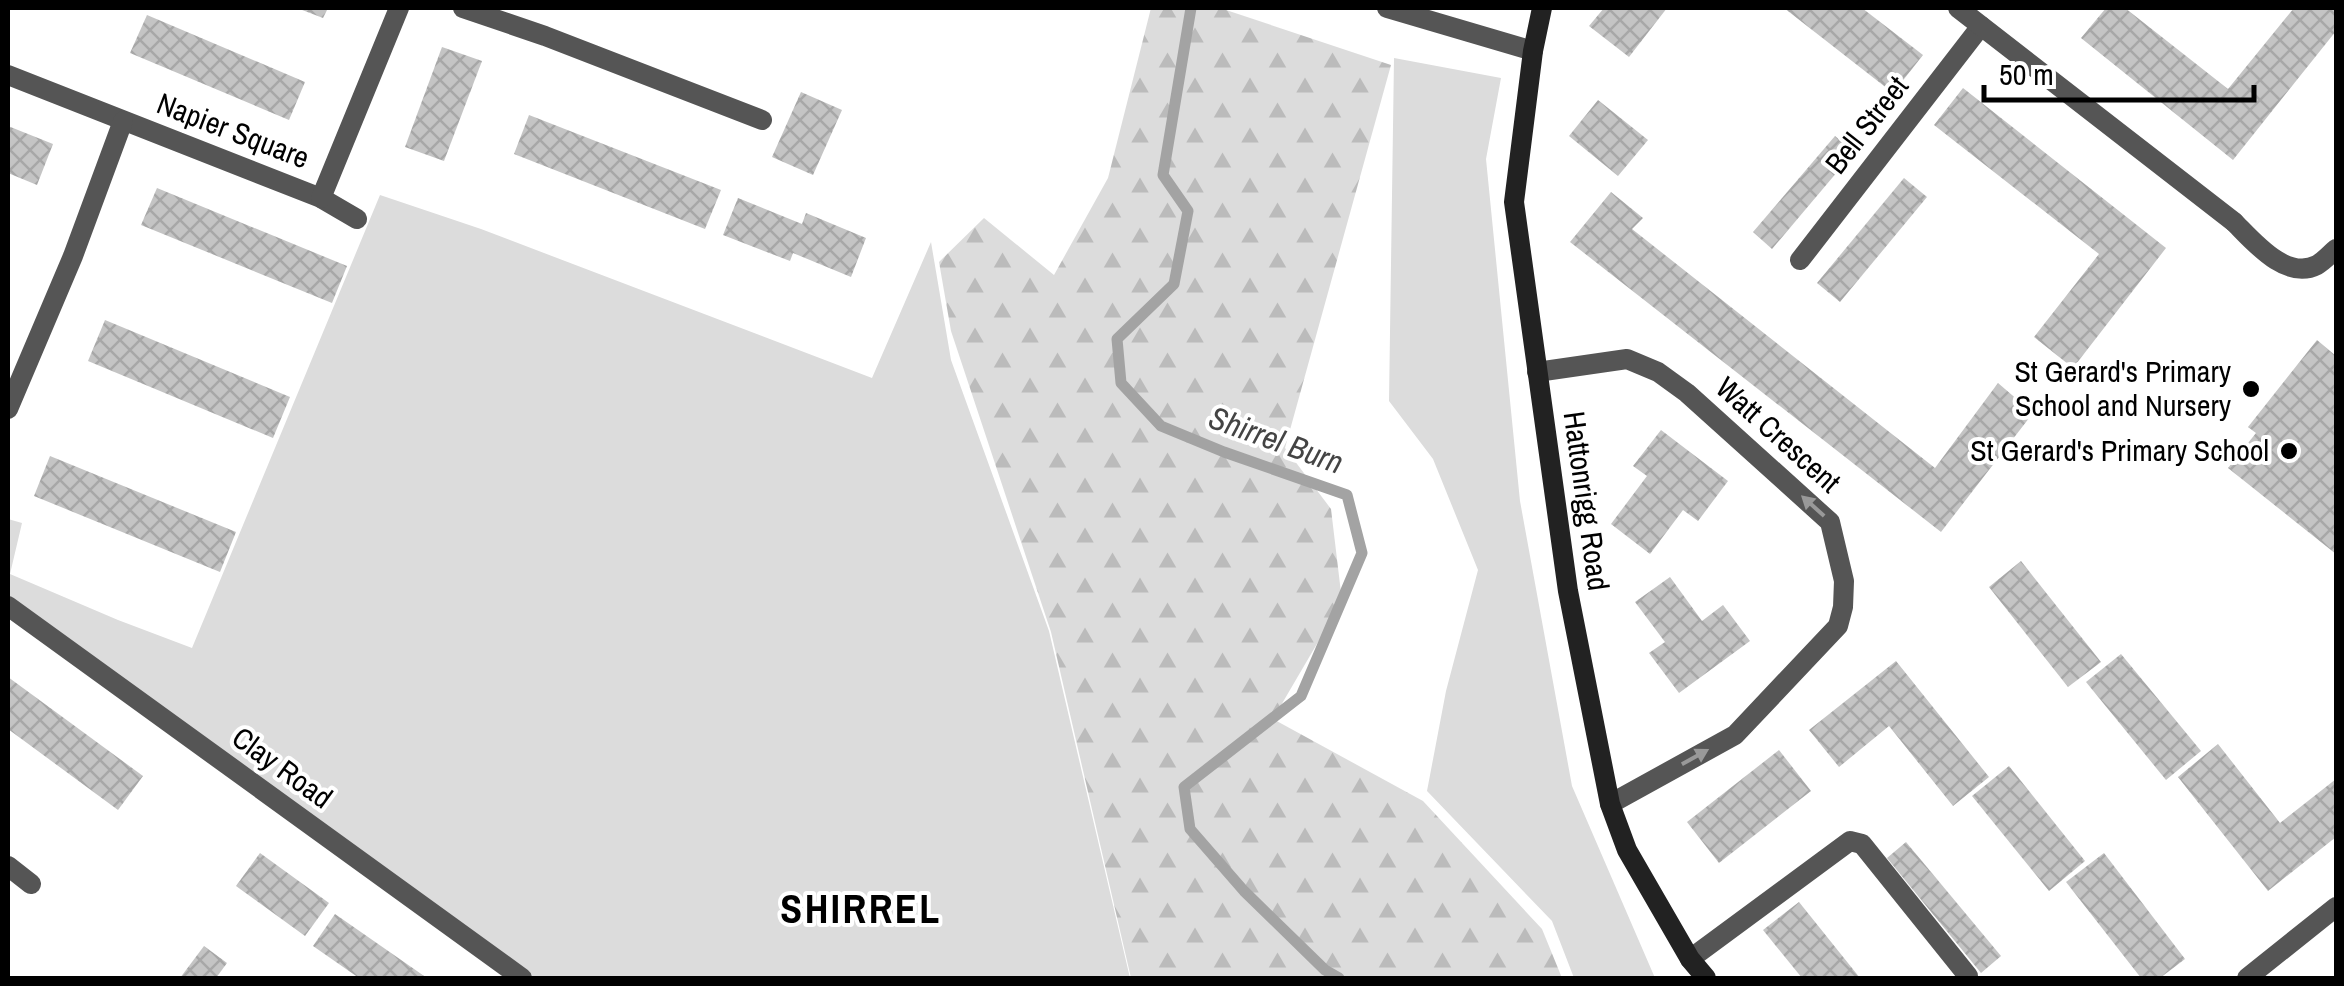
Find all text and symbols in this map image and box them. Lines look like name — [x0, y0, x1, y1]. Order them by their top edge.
scale bar — [1984, 40, 2254, 102]
text: 50 m — [1999, 54, 2054, 94]
street label: Bell Street — [1816, 67, 1917, 181]
street label: Napier Square — [152, 83, 315, 177]
place label: St Gerard's Primary School and Nursery — [2014, 351, 2232, 425]
street label: Watt Crescent — [1708, 368, 1850, 501]
marker: St Gerard's Primary School and Nursery — [2240, 378, 2262, 400]
water label: Shirrel Burn — [1203, 395, 1349, 484]
street label: Hattonrigg Road — [1555, 409, 1619, 593]
place label: St Gerard's Primary School — [1970, 430, 2269, 470]
marker: St Gerard's Primary School — [2278, 440, 2300, 462]
one-way arrow — [1801, 496, 1826, 518]
street label: Clay Road — [224, 717, 341, 817]
one-way arrow — [1681, 749, 1709, 766]
district label: SHIRREL — [780, 882, 942, 935]

